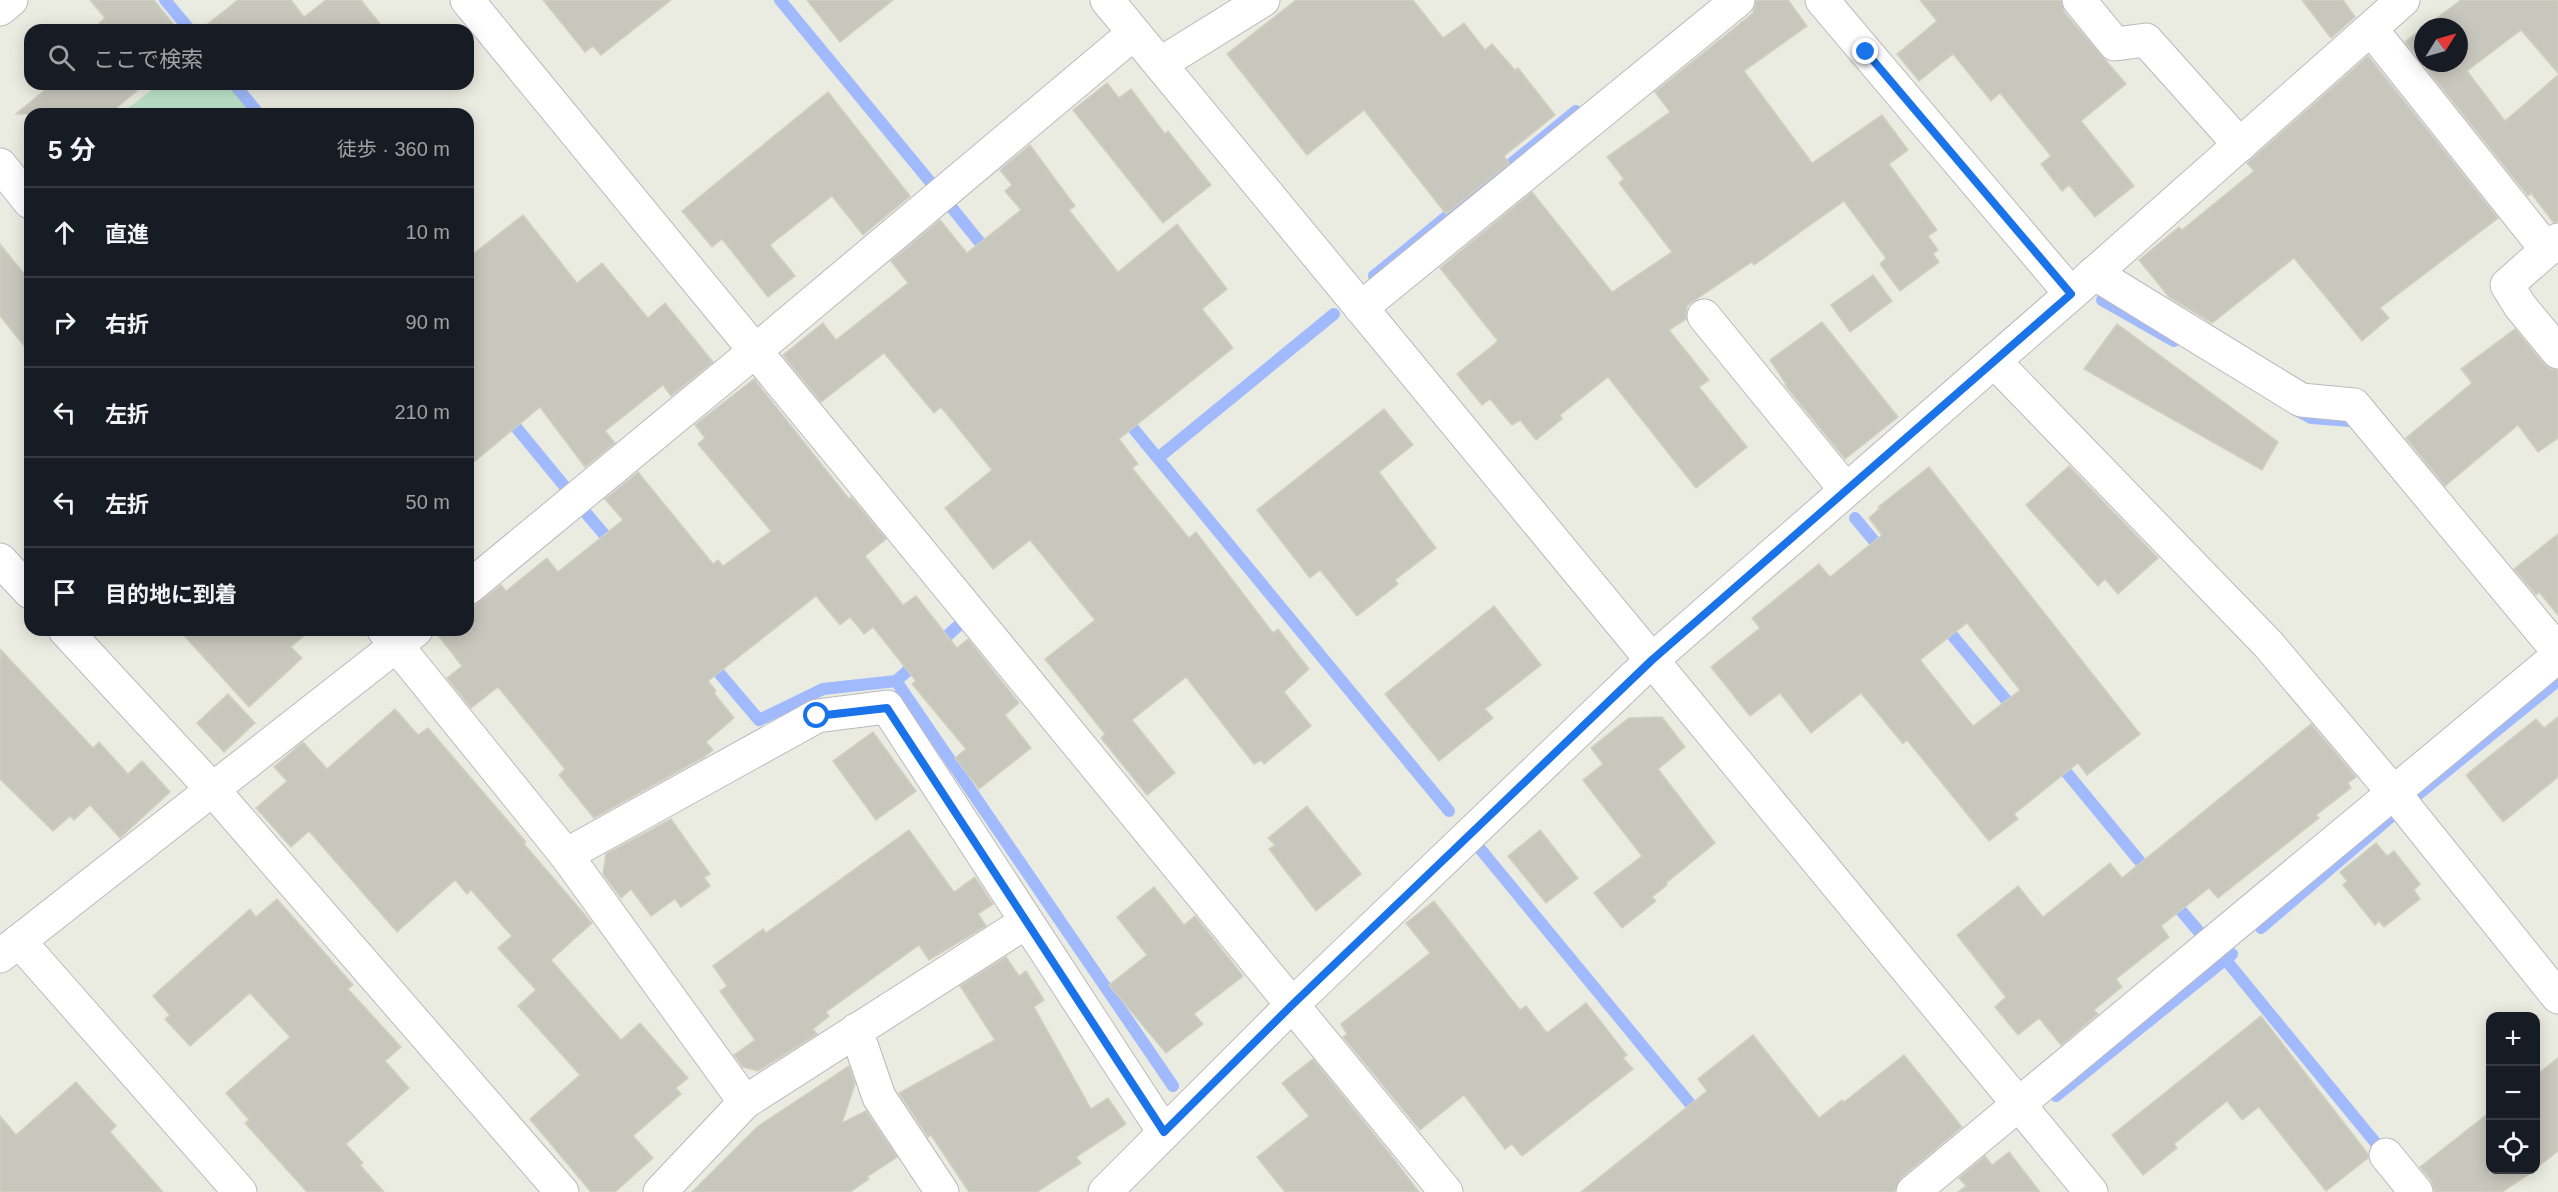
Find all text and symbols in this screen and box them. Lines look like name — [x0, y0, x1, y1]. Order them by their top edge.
north arrow — [2414, 18, 2468, 72]
search box — [24, 24, 474, 90]
route end — [1852, 38, 1878, 64]
icon: search — [45, 41, 78, 74]
text: ここで検索 — [93, 47, 203, 72]
text: 5 分 — [48, 135, 96, 165]
text: 徒歩 · 360 m — [337, 138, 450, 160]
icon: ahead — [48, 216, 81, 249]
text: 10 m — [406, 221, 450, 243]
text: 直進 — [105, 222, 149, 247]
icon: right — [48, 306, 81, 339]
text: 90 m — [406, 311, 450, 333]
text: 右折 — [105, 312, 149, 337]
icon: left — [48, 396, 81, 429]
text: 210 m — [394, 401, 450, 423]
text: 左折 — [105, 402, 149, 427]
icon: left — [48, 486, 81, 519]
text: 50 m — [406, 491, 450, 513]
text: 左折 — [105, 492, 149, 517]
icon: arrive — [48, 576, 81, 609]
text: 目的地に到着 — [105, 582, 237, 607]
route start — [803, 702, 829, 728]
map controls — [2486, 1012, 2540, 1174]
button: + — [2486, 1012, 2540, 1066]
button: − — [2486, 1066, 2540, 1120]
button: locate — [2486, 1120, 2540, 1174]

